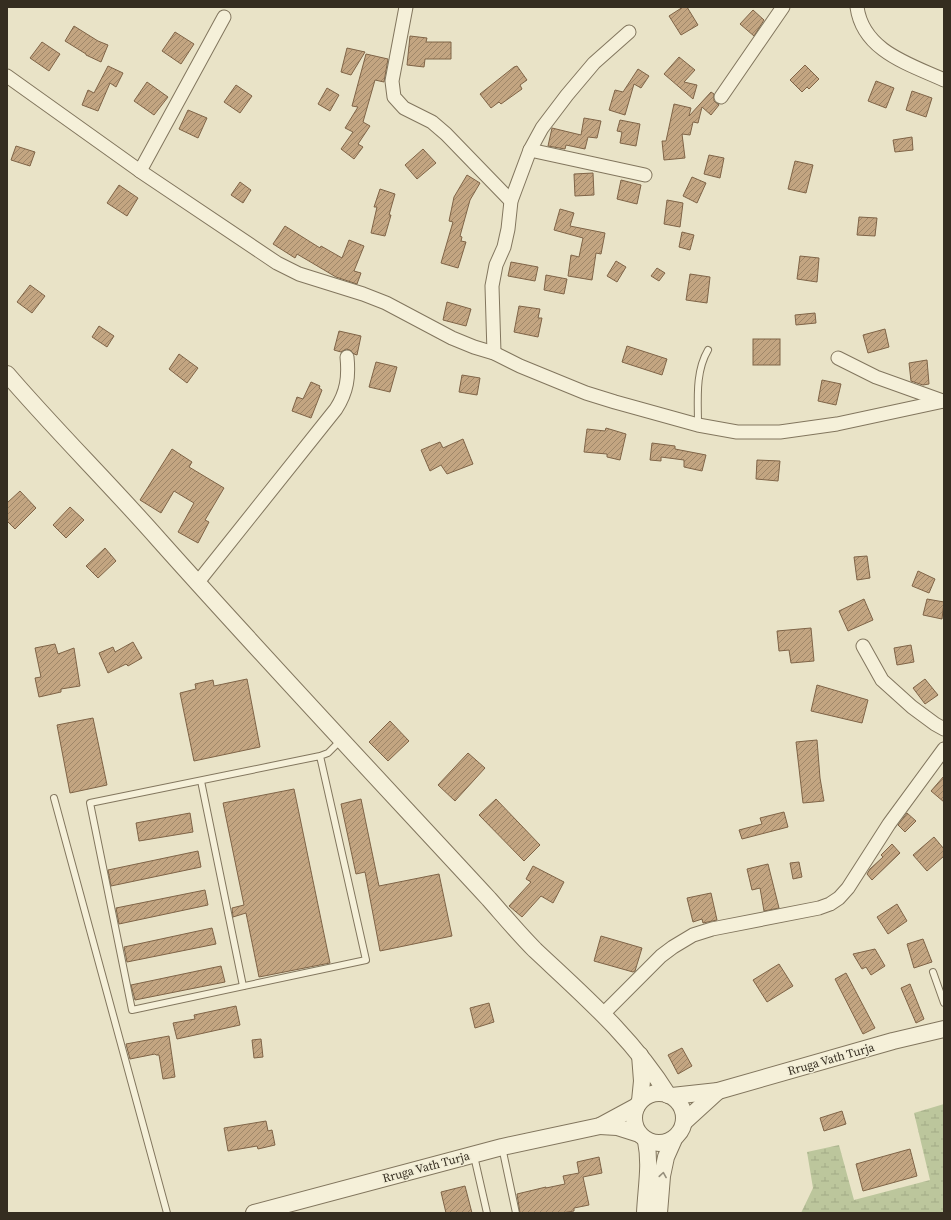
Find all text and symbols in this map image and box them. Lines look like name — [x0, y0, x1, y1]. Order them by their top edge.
street label: Rruga Vath Turja — [786, 1039, 877, 1079]
street label: Rruga Vath Turja — [381, 1147, 472, 1186]
one-way arrow — [658, 1171, 666, 1178]

